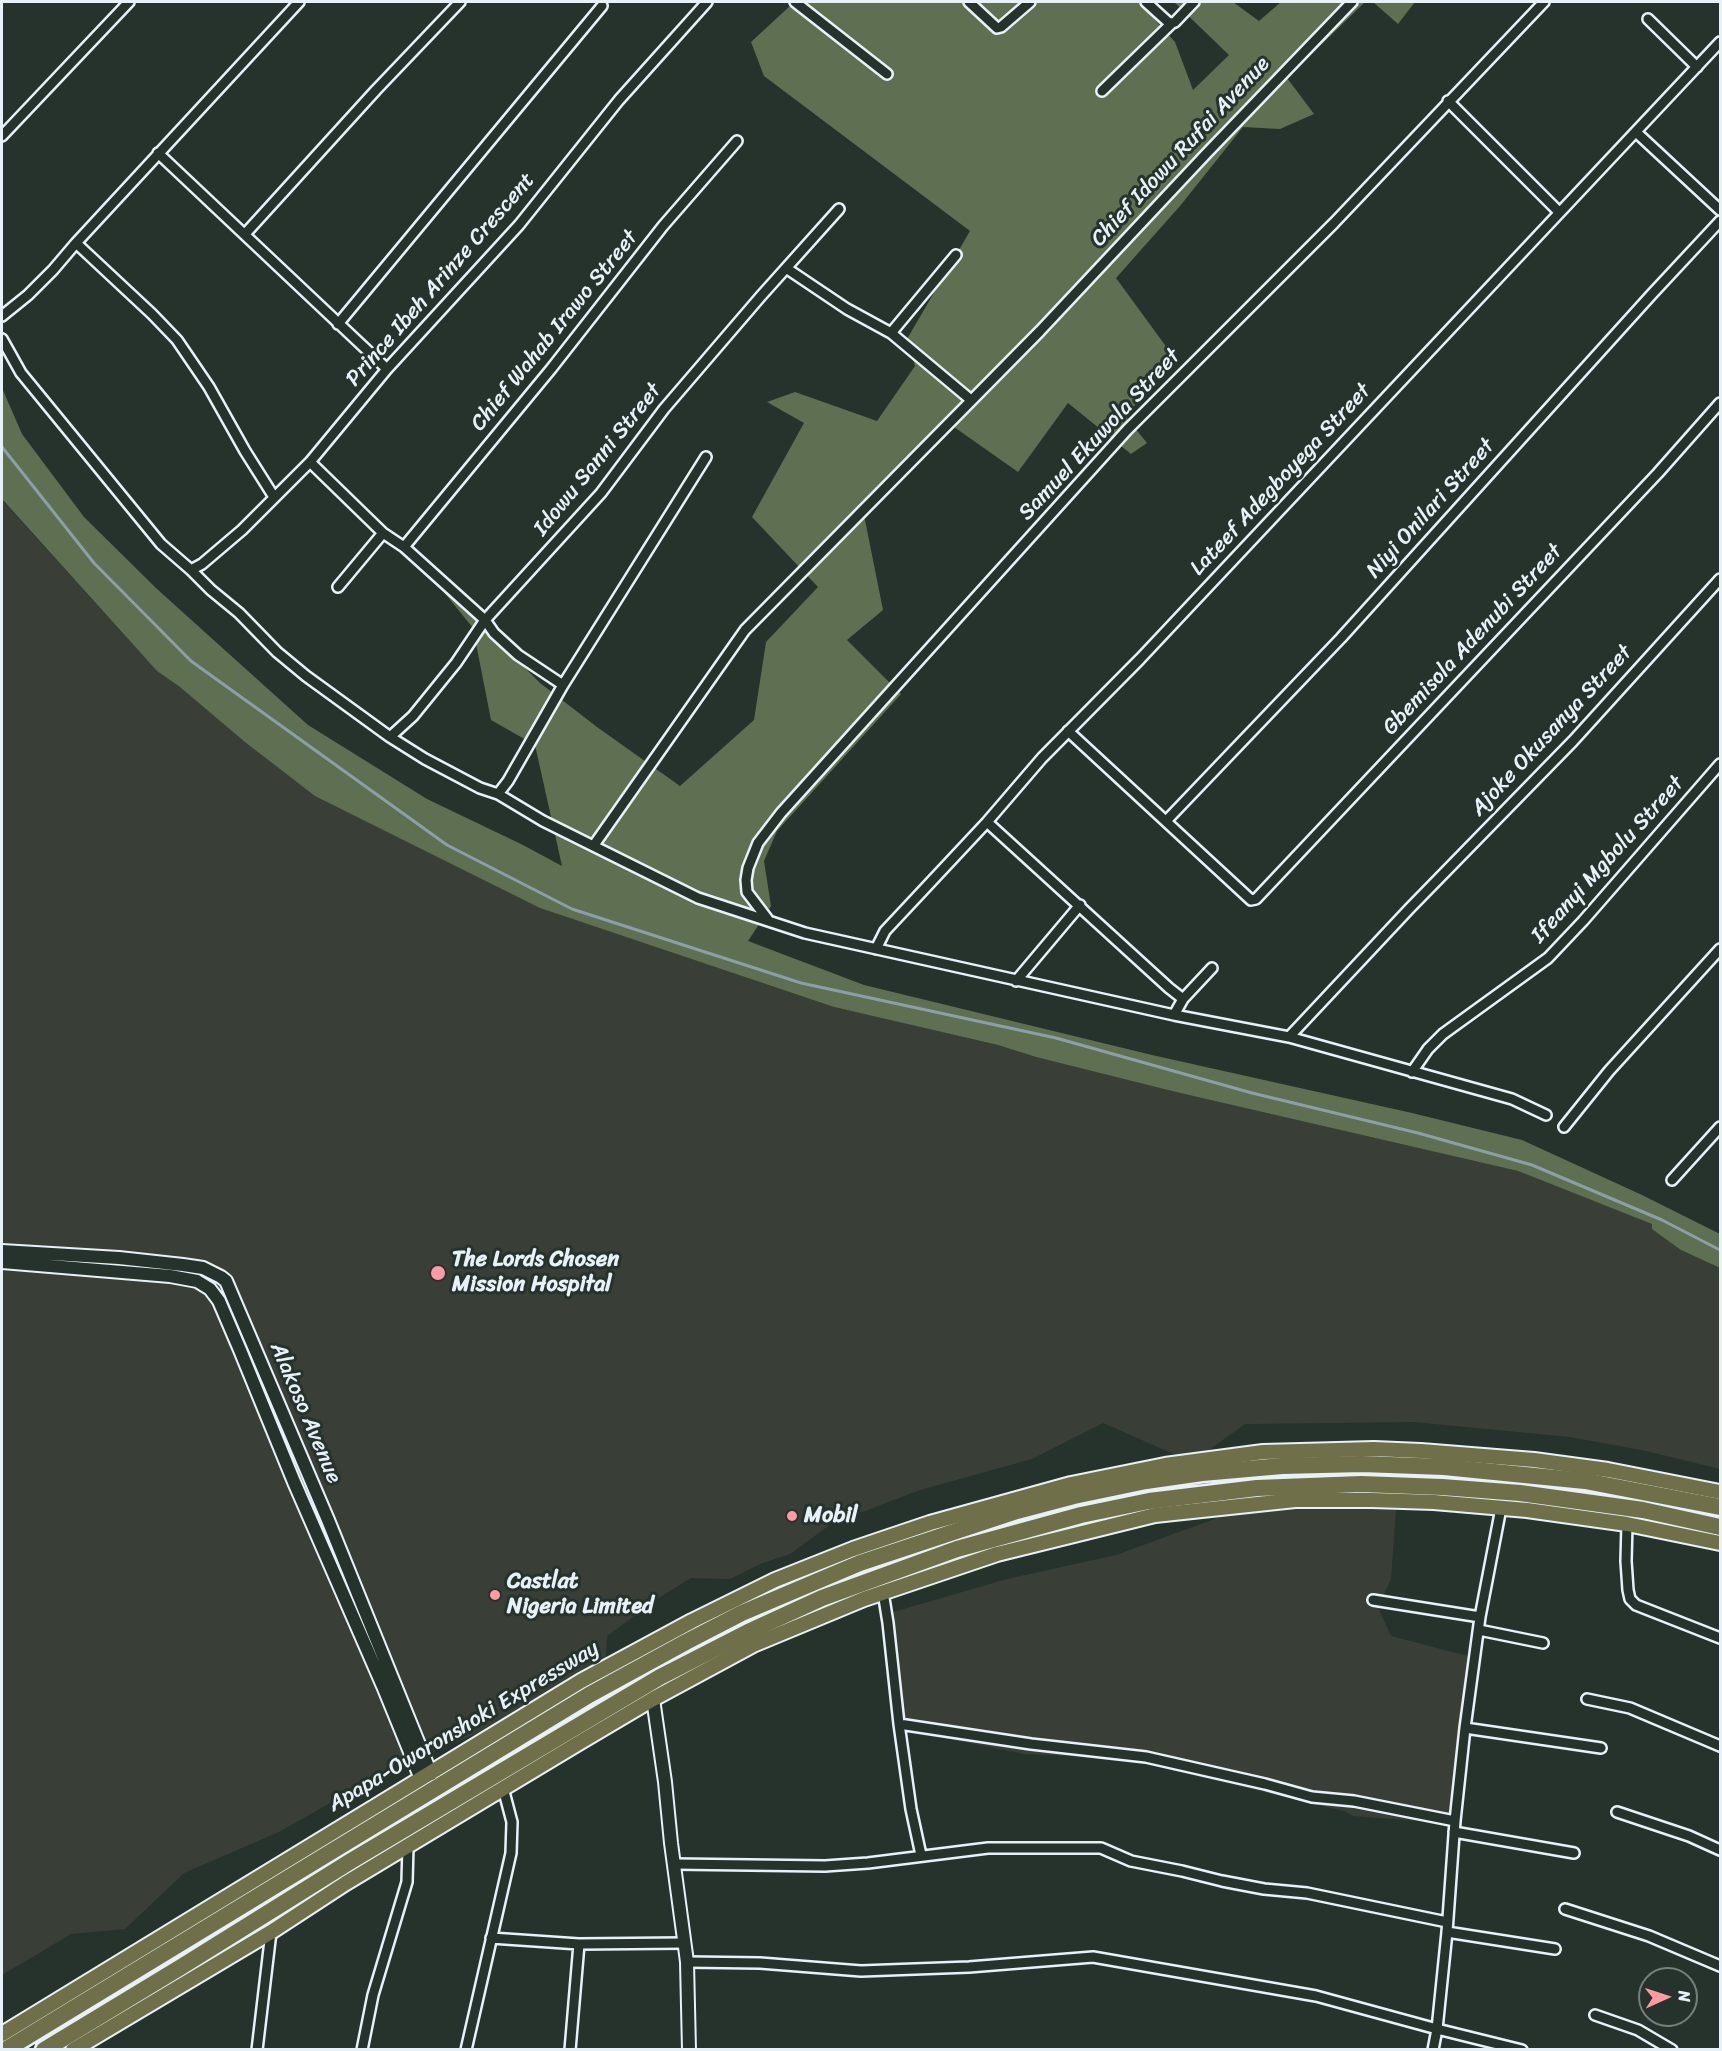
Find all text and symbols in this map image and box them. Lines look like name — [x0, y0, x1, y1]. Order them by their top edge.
street label: Chief Idowu Rufai Avenue — [1086, 52, 1276, 252]
street label: Prince Ibeh Arinze Crescent — [341, 168, 541, 392]
street label: Chief Wahab Irawo Street — [466, 225, 644, 437]
street label: Samuel Ekuwola Street — [1014, 344, 1186, 526]
street label: Idowu Sanni Street — [528, 378, 668, 542]
street label: Lateef Adegboyega Street — [1185, 378, 1377, 582]
street label: Niyi Onilari Street — [1361, 434, 1501, 584]
street label: Gbemisola Adenubi Street — [1378, 539, 1568, 741]
street label: Ajoke Okusanya Street — [1466, 640, 1638, 822]
street label: Ifeanyi Mgbolu Street — [1526, 771, 1690, 949]
place label: The Lords Chosen Mission Hospital — [452, 1247, 619, 1298]
marker: The Lords Chosen Mission Hospital — [429, 1264, 447, 1282]
street label: Alakoso Avenue — [263, 1339, 347, 1487]
place label: Mobil — [804, 1503, 858, 1529]
marker: Mobil — [785, 1509, 799, 1523]
place label: Castlat Nigeria Limited — [507, 1569, 654, 1621]
marker: Castlat Nigeria Limited — [488, 1588, 502, 1602]
street label: Apapa-Oworonshoki Expressway — [324, 1636, 604, 1818]
north arrow — [1638, 1967, 1698, 2027]
text: N — [1670, 1990, 1699, 2002]

